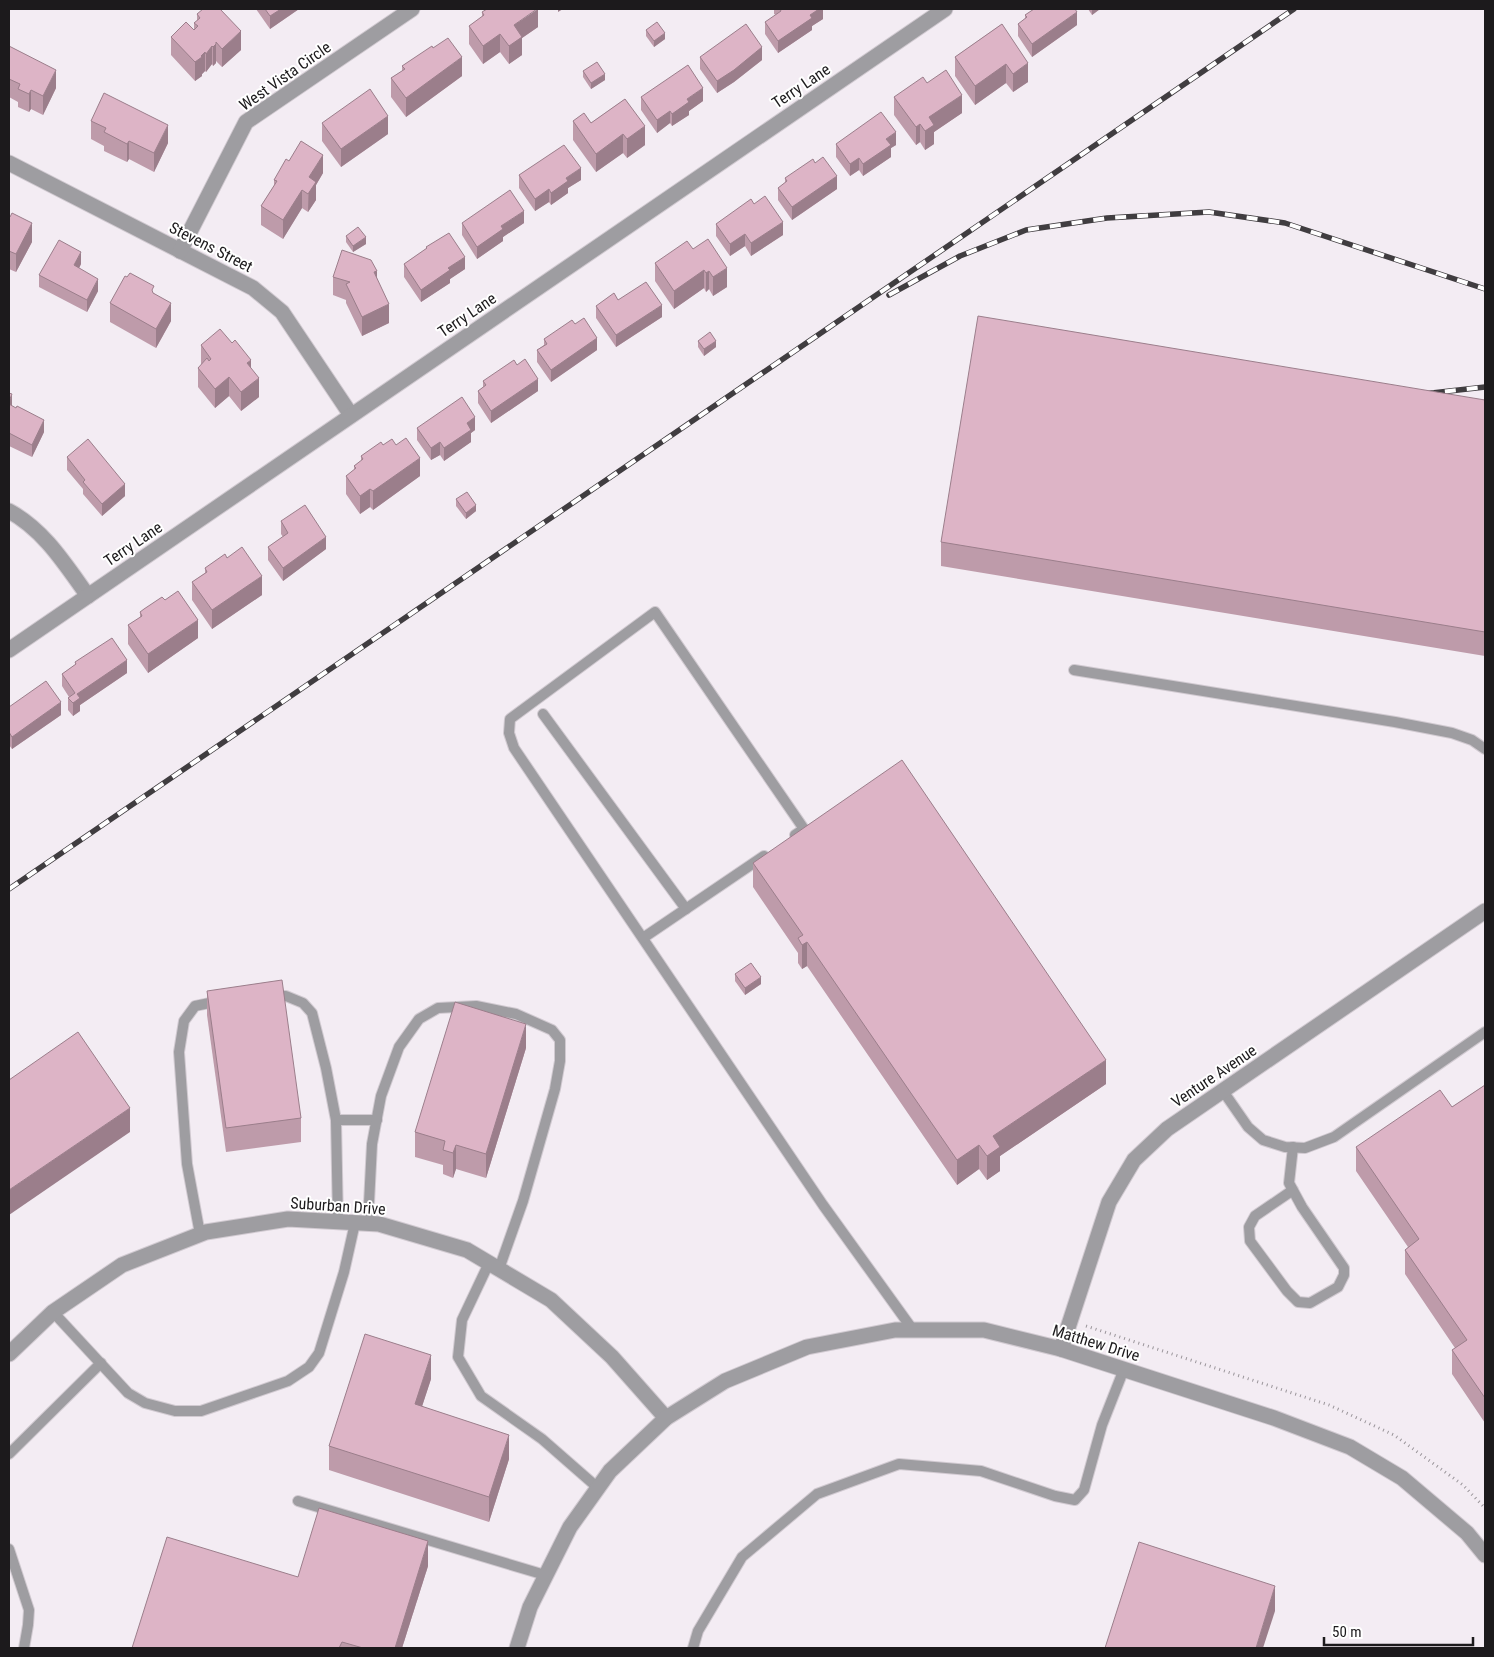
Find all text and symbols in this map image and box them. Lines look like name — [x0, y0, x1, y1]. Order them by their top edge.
street label: West Vista Circle — [236, 37, 334, 115]
street label: Terry Lane — [768, 60, 834, 112]
street label: Stevens Street — [166, 218, 256, 276]
street label: Terry Lane — [434, 289, 500, 341]
street label: Terry Lane — [100, 518, 166, 570]
street label: Venture Avenue — [1168, 1041, 1260, 1111]
street label: Suburban Drive — [290, 1193, 386, 1219]
street label: Matthew Drive — [1050, 1321, 1142, 1365]
scale bar — [1324, 1614, 1473, 1646]
text: 50 m — [1332, 1623, 1362, 1641]

